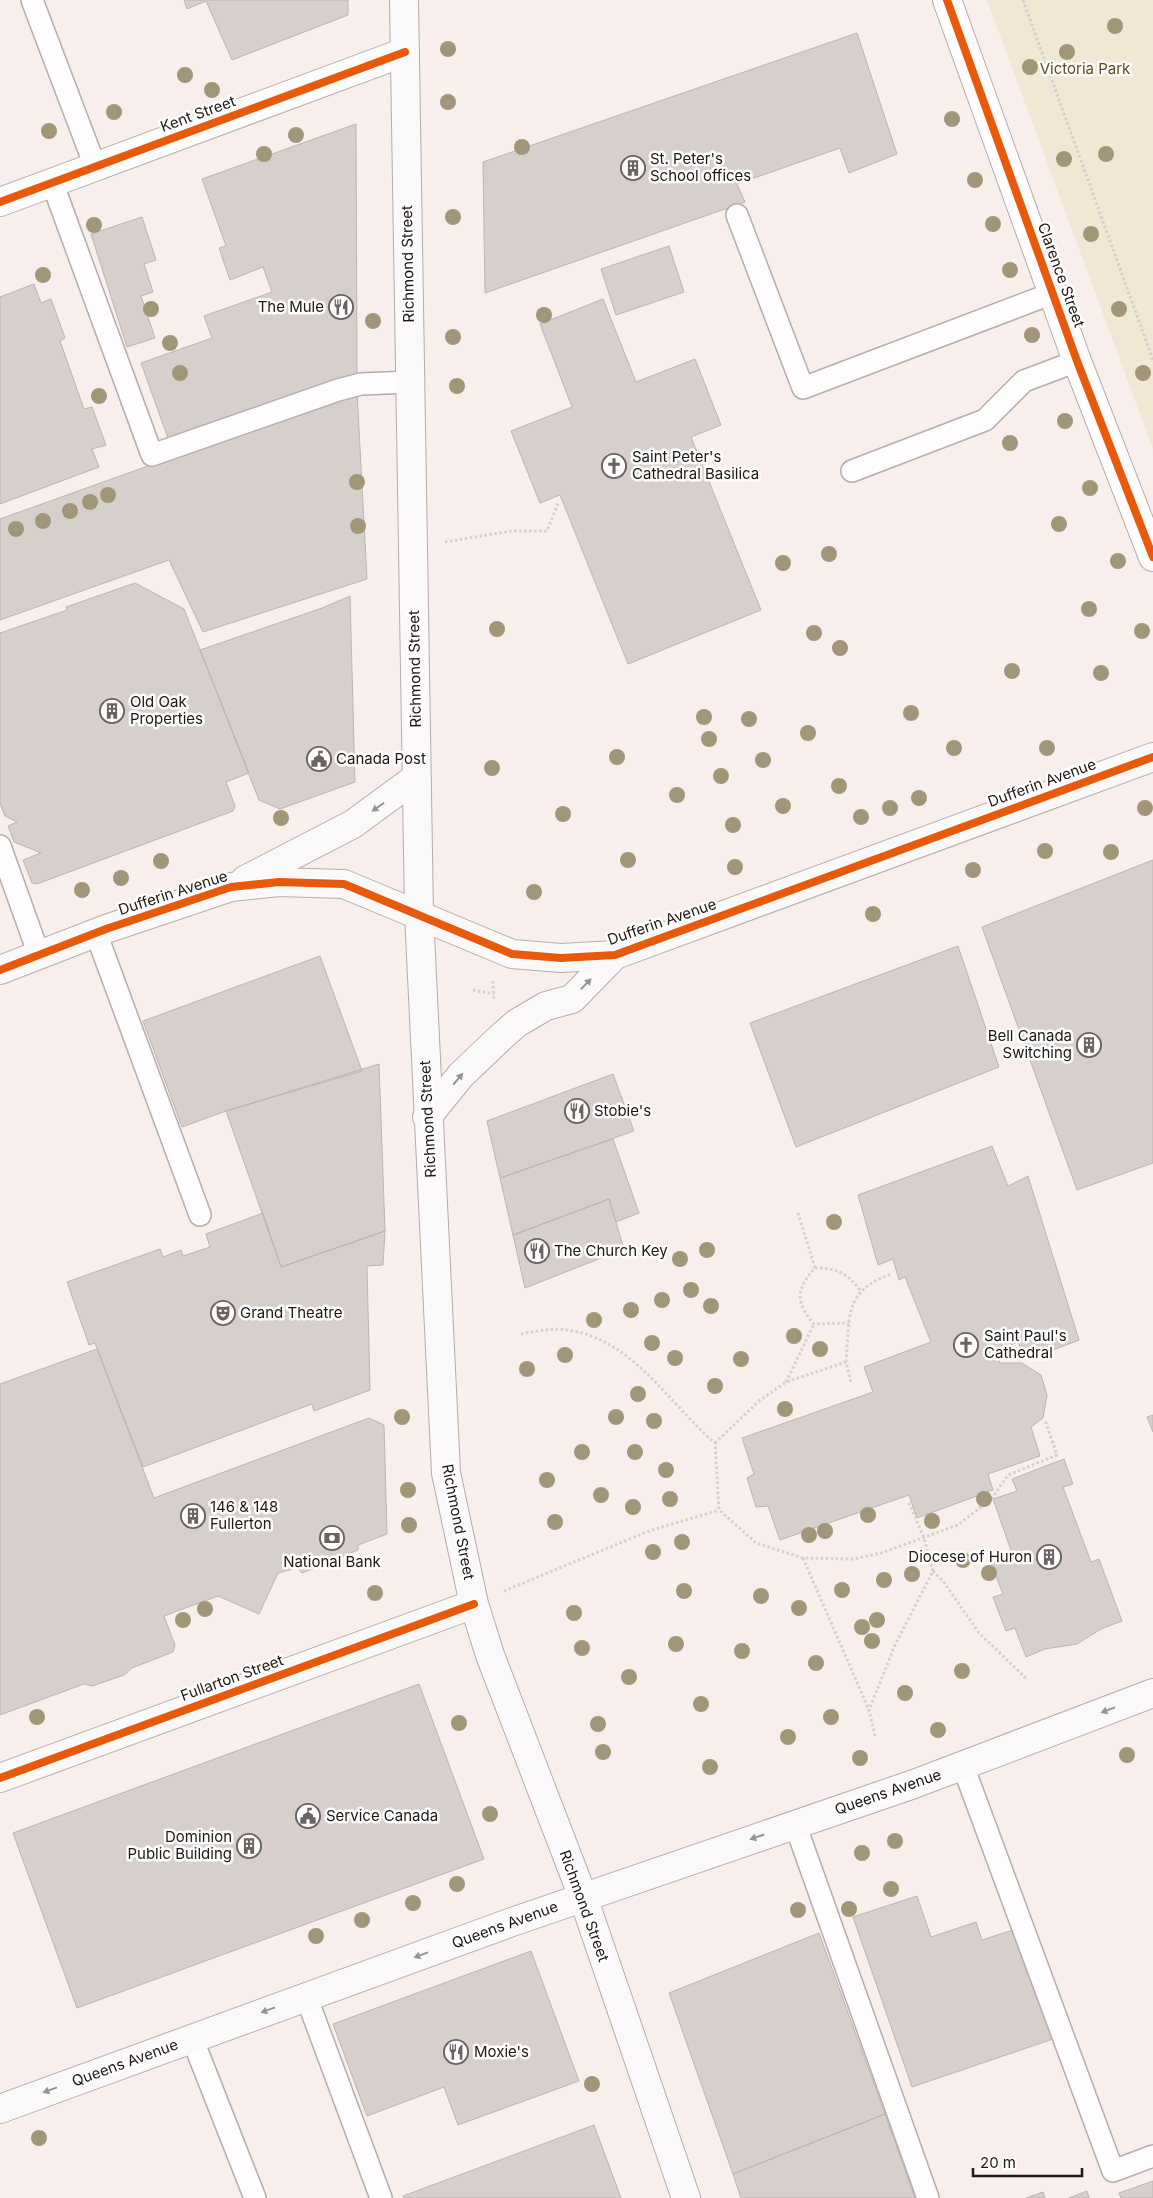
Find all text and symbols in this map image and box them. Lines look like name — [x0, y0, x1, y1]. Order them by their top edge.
park label: Victoria Park — [1040, 59, 1131, 78]
street label: Kent Street — [158, 91, 238, 136]
place label: St. Peter's School offices — [650, 149, 751, 185]
building icon: St. Peter's School offices — [620, 155, 646, 181]
street label: Richmond Street — [397, 205, 418, 323]
street label: Clarence Street — [1034, 220, 1089, 330]
restaurant icon: The Mule — [328, 294, 354, 320]
place label: The Mule — [258, 297, 324, 316]
place label: Saint Peter's Cathedral Basilica — [632, 447, 759, 483]
church icon: Saint Peter's Cathedral Basilica — [601, 453, 627, 479]
street label: Richmond Street — [404, 610, 425, 728]
place label: Old Oak Properties — [130, 692, 203, 728]
building icon: Old Oak Properties — [99, 698, 125, 724]
public building icon: Canada Post — [306, 746, 332, 772]
place label: Canada Post — [336, 749, 426, 768]
street label: Dufferin Avenue — [985, 754, 1099, 811]
one-way arrow — [371, 802, 385, 812]
street label: Dufferin Avenue — [116, 866, 230, 919]
street label: Dufferin Avenue — [605, 894, 719, 949]
one-way arrow — [580, 978, 592, 990]
place label: Bell Canada Switching — [988, 1026, 1072, 1062]
building icon: Bell Canada Switching — [1076, 1032, 1102, 1058]
street label: Richmond Street — [415, 1060, 440, 1178]
one-way arrow — [452, 1073, 464, 1085]
restaurant icon: Stobie's — [564, 1098, 590, 1124]
place label: Stobie's — [594, 1101, 651, 1120]
restaurant icon: The Church Key — [524, 1238, 550, 1264]
place label: The Church Key — [554, 1241, 668, 1260]
theatre icon: Grand Theatre — [210, 1300, 236, 1326]
place label: Grand Theatre — [240, 1303, 342, 1322]
place label: Saint Paul's Cathedral — [984, 1326, 1067, 1362]
church icon: Saint Paul's Cathedral — [953, 1332, 979, 1358]
street label: Richmond Street — [438, 1462, 479, 1581]
place label: 146 & 148 Fullerton — [210, 1497, 278, 1533]
building icon: 146 & 148 Fullerton — [180, 1503, 206, 1529]
bank icon: National Bank — [319, 1525, 345, 1551]
building icon: Diocese of Huron — [1036, 1544, 1062, 1570]
place label: Diocese of Huron — [908, 1547, 1032, 1566]
place label: National Bank — [283, 1552, 382, 1571]
street label: Fullarton Street — [178, 1650, 286, 1705]
one-way arrow — [1100, 1707, 1115, 1715]
street label: Queens Avenue — [832, 1764, 944, 1819]
public building icon: Service Canada — [295, 1803, 321, 1829]
place label: Service Canada — [326, 1806, 438, 1825]
place label: Dominion Public Building — [127, 1827, 232, 1863]
building icon: Dominion Public Building — [236, 1833, 262, 1859]
one-way arrow — [749, 1833, 764, 1841]
street label: Richmond Street — [555, 1847, 614, 1964]
street label: Queens Avenue — [449, 1897, 560, 1953]
one-way arrow — [414, 1952, 429, 1959]
one-way arrow — [261, 2007, 276, 2014]
street label: Queens Avenue — [69, 2035, 180, 2091]
restaurant icon: Moxie's — [443, 2039, 469, 2065]
place label: Moxie's — [474, 2042, 529, 2061]
one-way arrow — [42, 2086, 57, 2094]
scale bar — [973, 2146, 1082, 2178]
text: 20 m — [980, 2153, 1016, 2172]

